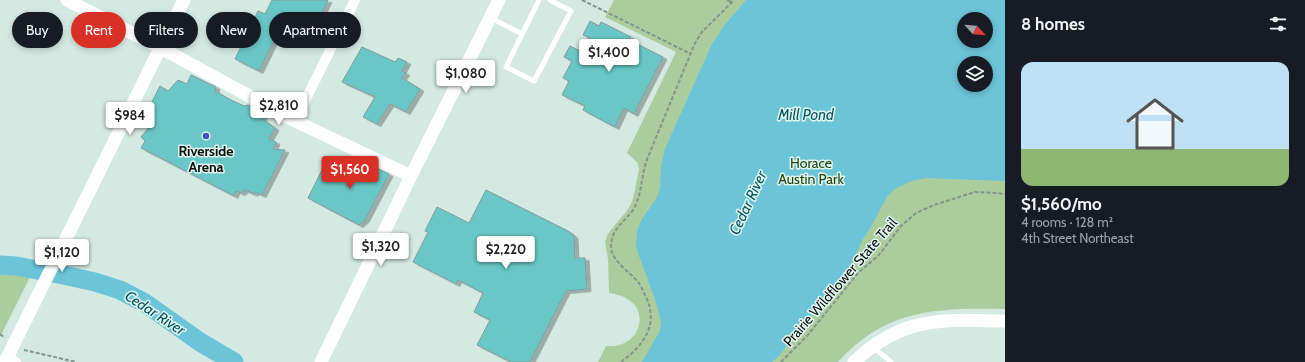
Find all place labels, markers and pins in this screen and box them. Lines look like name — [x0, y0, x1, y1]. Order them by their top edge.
pin: $1,400 — [576, 39, 642, 73]
pin: $1,080 — [433, 60, 499, 94]
pin: $2,810 — [246, 92, 312, 126]
pin: $984 — [106, 102, 154, 136]
marker: Riverside Arena — [201, 131, 211, 141]
place label: Riverside Arena — [178, 142, 234, 176]
pin: $1,560 — [317, 156, 383, 190]
pin: $1,320 — [348, 233, 414, 267]
pin: $2,220 — [473, 236, 539, 270]
pin: $1,120 — [29, 239, 95, 273]

